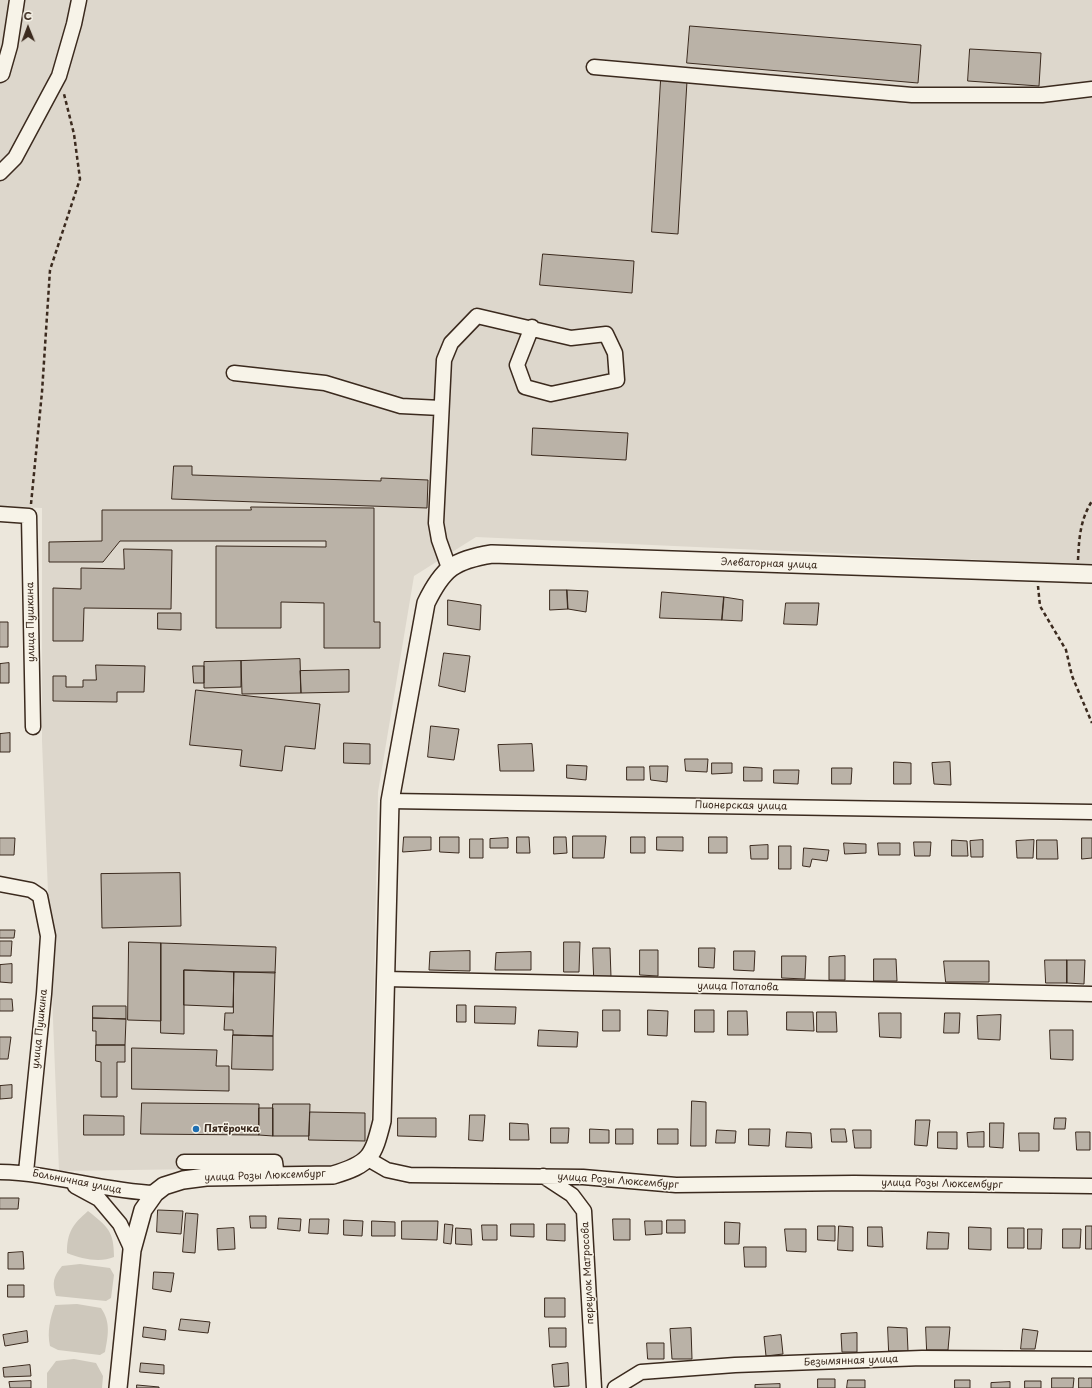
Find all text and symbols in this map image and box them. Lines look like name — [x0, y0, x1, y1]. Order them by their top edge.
text: С — [23, 7, 32, 24]
north arrow — [8, 8, 48, 48]
street label: Элеваторная улица — [721, 556, 817, 572]
street label: улица Пушкина — [24, 582, 38, 662]
street label: Пионерская улица — [695, 799, 787, 813]
street label: улица Потапова — [697, 980, 779, 994]
street label: улица Пушкина — [30, 989, 50, 1069]
place label: Пятёрочка — [204, 1123, 260, 1135]
marker: Пятёрочка — [191, 1124, 201, 1134]
street label: Больничная улица — [31, 1167, 123, 1197]
street label: улица Розы Люксембург — [204, 1168, 326, 1184]
street label: улица Розы Люксембург — [557, 1171, 679, 1191]
street label: улица Розы Люксембург — [881, 1177, 1003, 1191]
street label: переулок Матросова — [579, 1221, 597, 1325]
street label: Безымянная улица — [803, 1353, 899, 1369]

